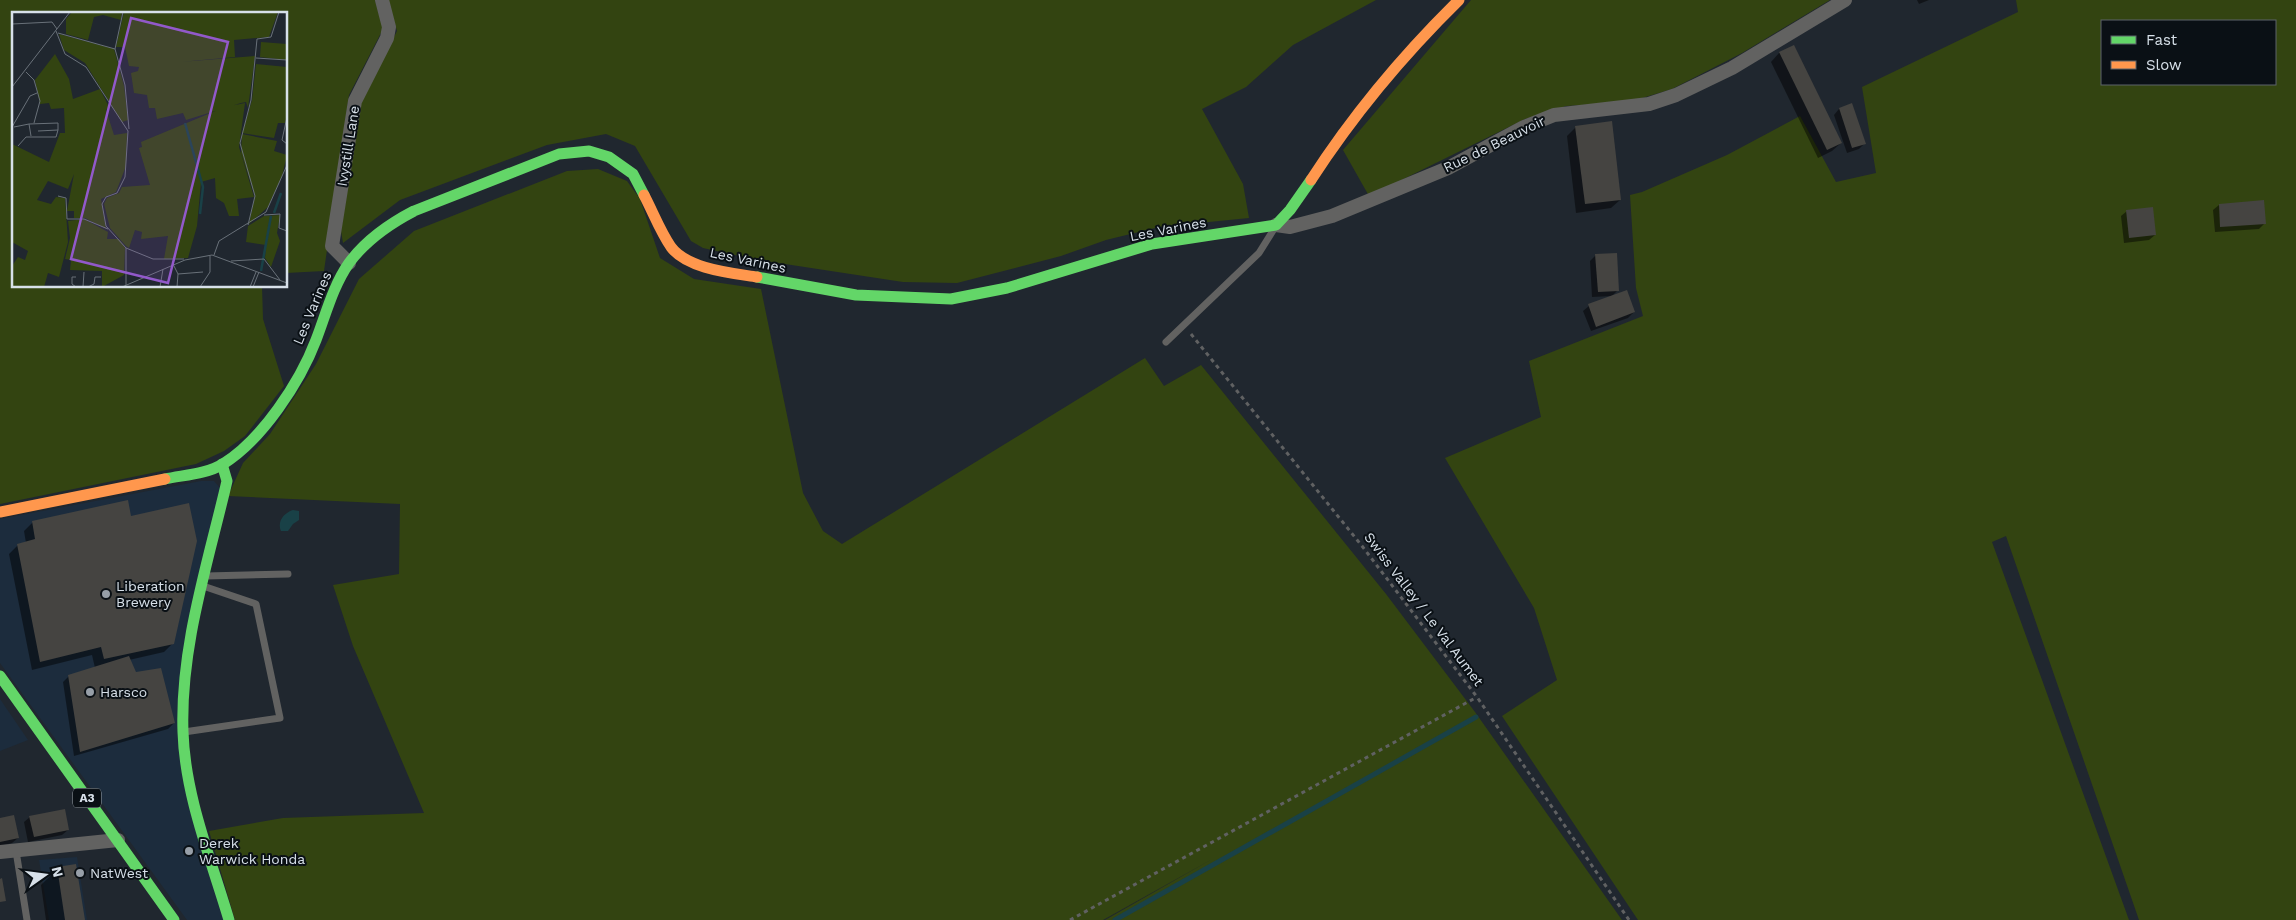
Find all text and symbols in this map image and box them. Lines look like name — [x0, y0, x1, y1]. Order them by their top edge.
inset map — [12, 12, 288, 288]
legend — [2101, 20, 2276, 85]
text: Fast — [2146, 31, 2178, 49]
text: Slow — [2146, 56, 2182, 74]
street label: Ivystill Lane — [334, 105, 362, 187]
street label: Rue de Beauvoir — [1441, 112, 1548, 176]
street label: Les Varines — [1128, 214, 1208, 244]
street label: Les Varines — [708, 244, 788, 276]
street label: Les Varines — [289, 269, 335, 347]
street label: Swiss Valley / Le Val Aumet — [1361, 529, 1487, 689]
place label: Liberation Brewery — [116, 578, 185, 610]
marker: Liberation Brewery — [100, 588, 112, 600]
place label: Harsco — [100, 684, 147, 700]
marker: Harsco — [84, 686, 96, 698]
road number: A3 — [73, 788, 101, 808]
place label: Derek Warwick Honda — [199, 835, 305, 867]
marker: Derek Warwick Honda — [183, 845, 195, 857]
north arrow — [20, 850, 70, 900]
text: N — [49, 865, 67, 879]
place label: NatWest — [90, 865, 148, 881]
marker: NatWest — [74, 867, 86, 879]

